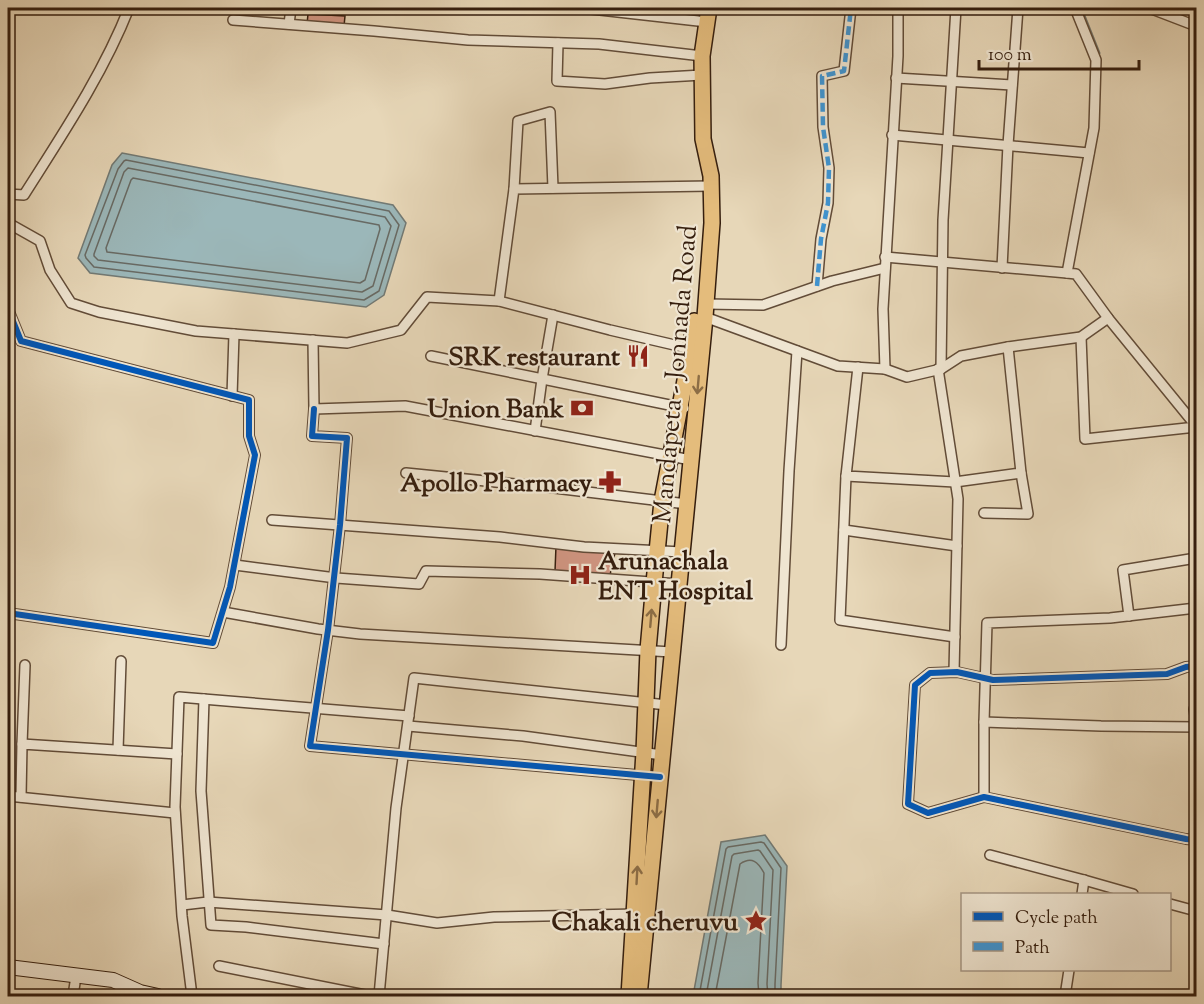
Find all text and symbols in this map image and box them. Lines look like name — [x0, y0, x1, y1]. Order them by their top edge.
scale bar — [979, 33, 1140, 71]
text: 100 m — [988, 43, 1032, 69]
street label: Mandapeta - Jonnada Road — [645, 223, 708, 525]
place label: SRK restaurant — [448, 340, 620, 377]
restaurant icon: SRK restaurant — [625, 343, 651, 369]
one-way arrow — [692, 374, 703, 394]
place label: Union Bank — [427, 392, 565, 429]
bank icon: Union Bank — [569, 395, 595, 421]
place label: Apollo Pharmacy — [400, 466, 592, 503]
pharmacy icon: Apollo Pharmacy — [597, 469, 623, 495]
place label: Arunachala ENT Hospital — [598, 544, 754, 611]
hospital icon: Arunachala ENT Hospital — [567, 562, 593, 588]
one-way arrow — [646, 608, 657, 628]
one-way arrow — [651, 798, 662, 818]
one-way arrow — [632, 866, 643, 886]
legend — [961, 893, 1171, 971]
place label: Chakali cheruvu — [551, 905, 738, 942]
text: Cycle path — [1015, 906, 1098, 932]
place icon: Chakali cheruvu — [743, 908, 769, 934]
text: Path — [1015, 936, 1050, 962]

